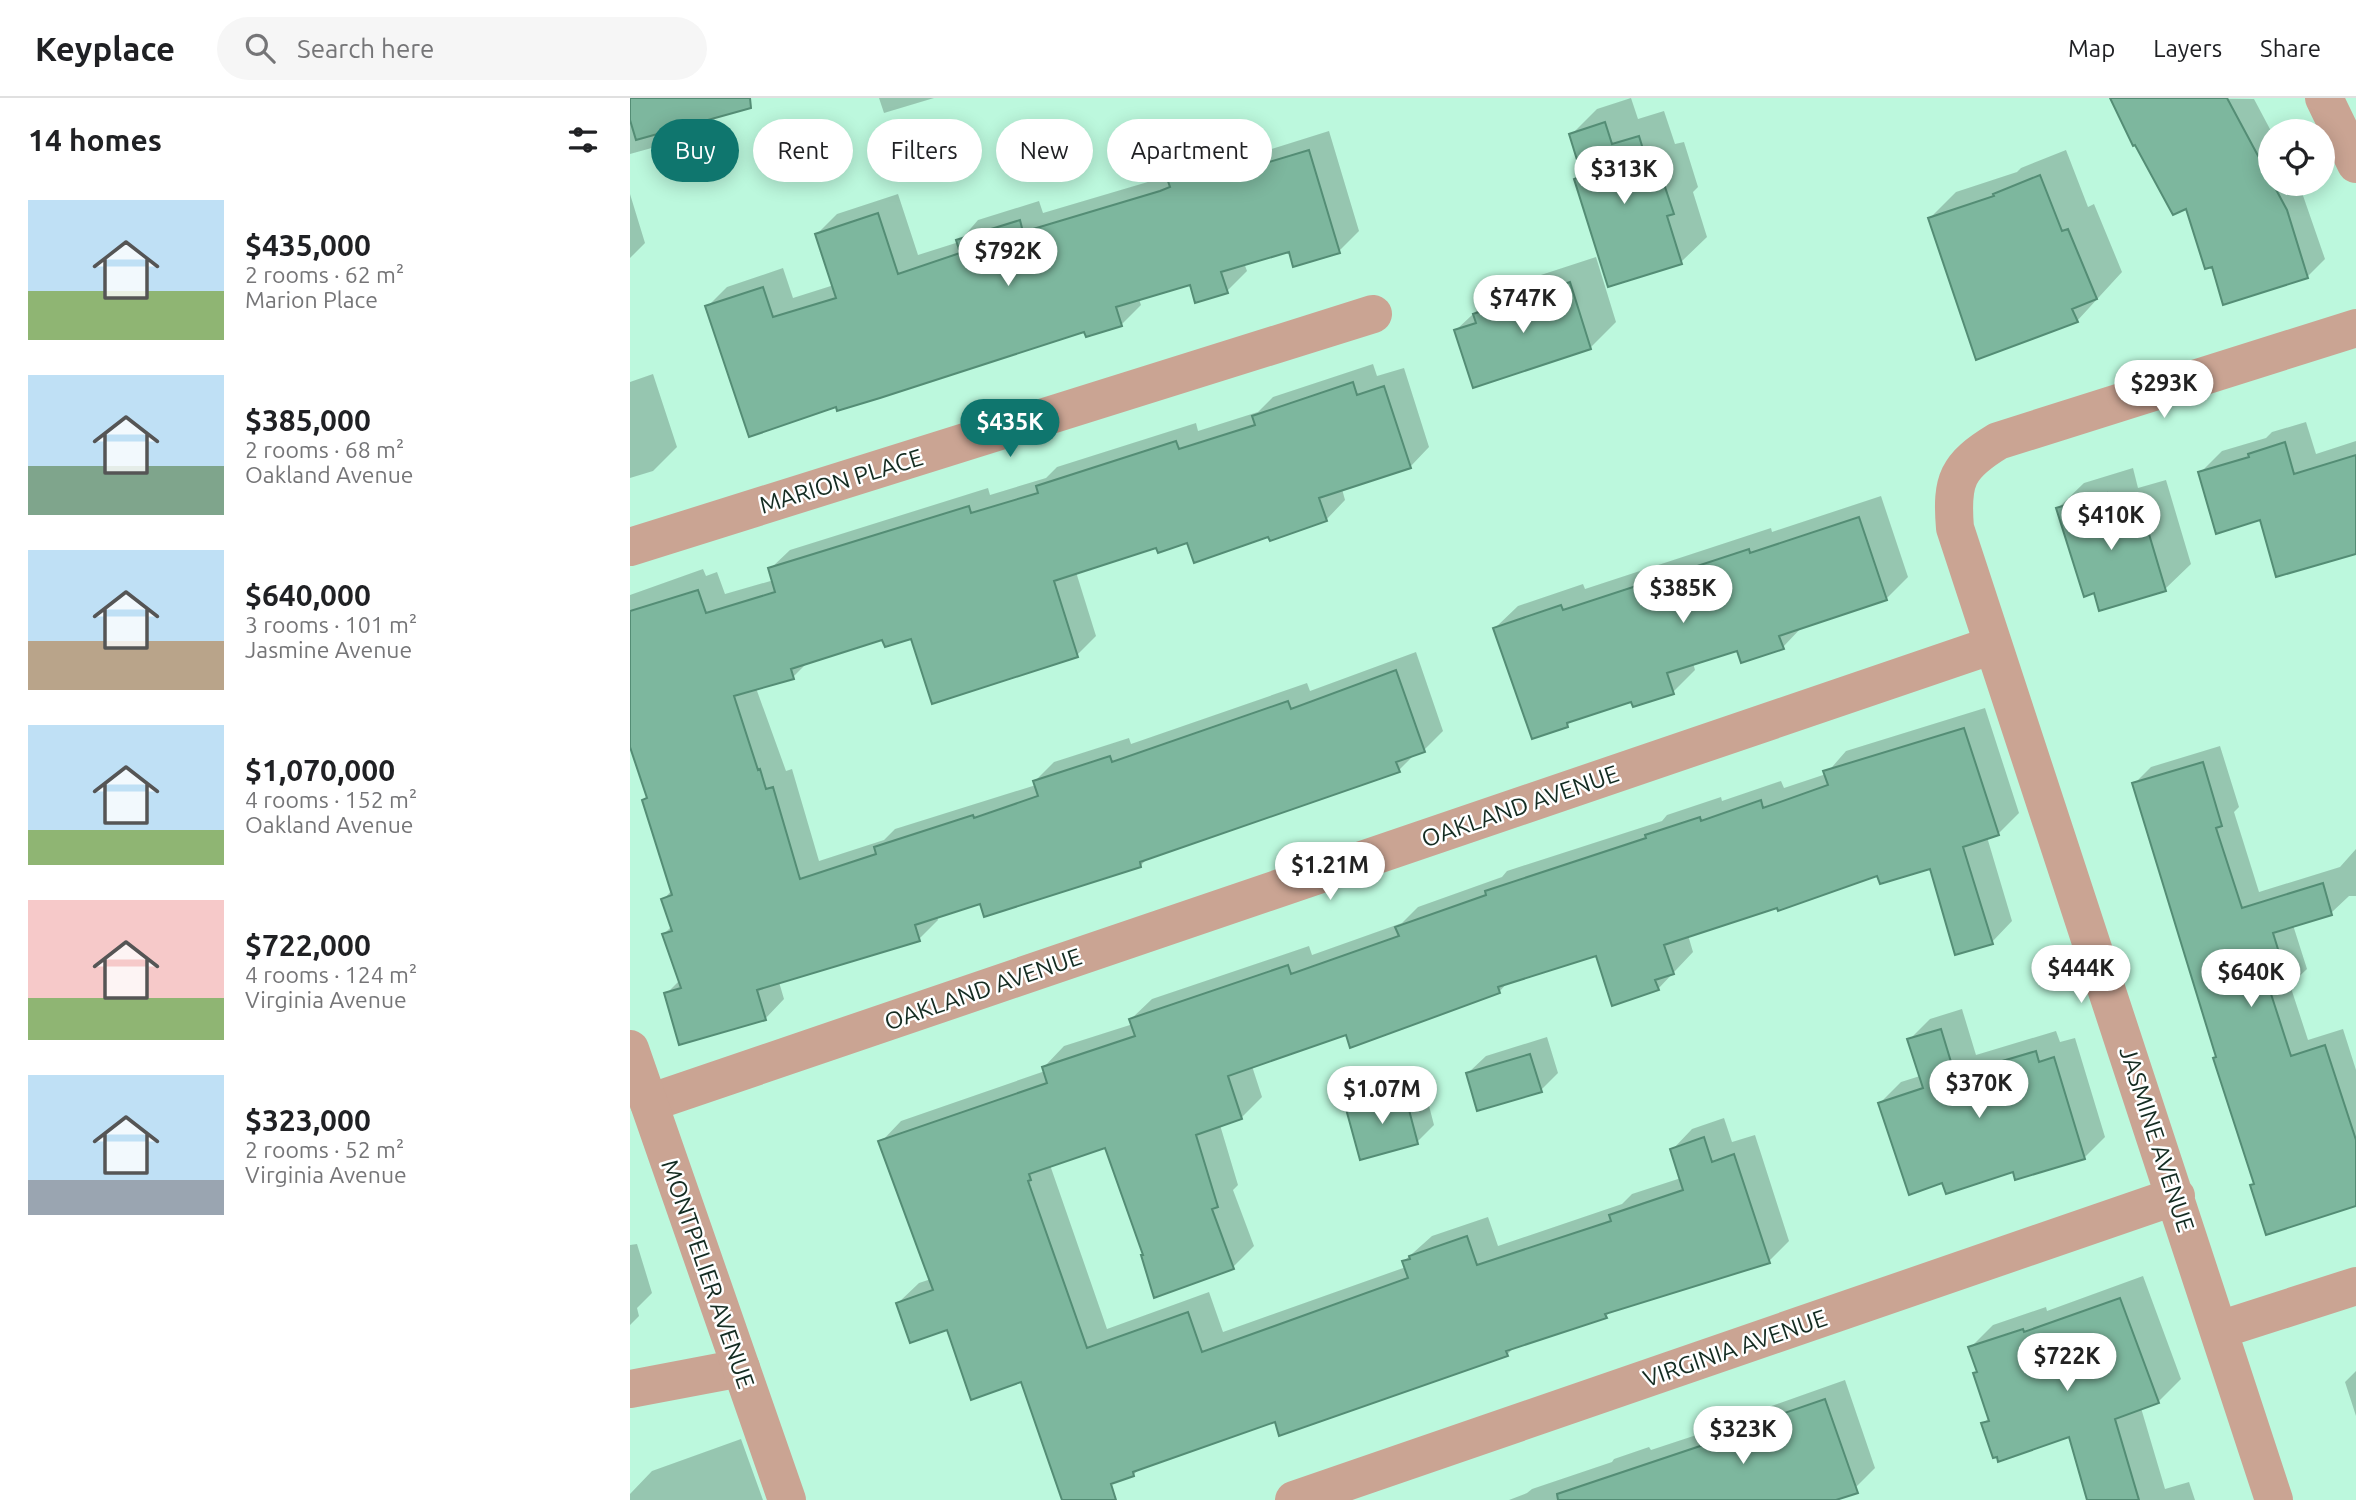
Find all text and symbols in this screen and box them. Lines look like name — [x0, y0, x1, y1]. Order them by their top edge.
search box — [217, 17, 707, 80]
icon: search — [241, 29, 279, 67]
text: Keyplace — [35, 30, 175, 67]
text: Search here — [297, 34, 434, 63]
text: Map — [2068, 35, 2115, 62]
text: Layers — [2153, 35, 2222, 62]
text: Share — [2260, 35, 2321, 62]
chip: Buy — [651, 119, 739, 182]
chip: Rent — [753, 119, 853, 182]
chip: Filters — [867, 119, 982, 182]
chip: New — [996, 119, 1093, 182]
chip: Apartment — [1107, 119, 1272, 182]
map controls — [2258, 119, 2335, 196]
button: locate — [2258, 119, 2335, 196]
icon: filters — [564, 121, 602, 159]
text: 14 homes — [28, 123, 162, 157]
pin: $313K — [1575, 146, 1673, 206]
text: $313K — [1590, 156, 1658, 181]
icon: home — [84, 228, 168, 312]
text: $435,000 — [245, 228, 371, 262]
pin: $792K — [959, 228, 1057, 288]
text: $792K — [974, 238, 1042, 263]
text: 2 rooms · 62 m² — [245, 262, 404, 287]
pin: $747K — [1474, 275, 1572, 335]
text: $747K — [1489, 285, 1557, 310]
text: Marion Place — [245, 287, 378, 312]
pin: $293K — [2115, 360, 2213, 420]
text: $293K — [2130, 370, 2198, 395]
pin: $435K — [961, 400, 1059, 459]
icon: home — [84, 403, 168, 487]
text: $385,000 — [245, 403, 371, 437]
text: $435K — [976, 409, 1044, 434]
text: 2 rooms · 68 m² — [245, 437, 404, 462]
street label: MARION PLACE — [756, 443, 926, 519]
text: Oakland Avenue — [245, 462, 414, 487]
pin: $410K — [2062, 492, 2160, 552]
text: $410K — [2077, 502, 2145, 527]
pin: $385K — [1634, 566, 1732, 625]
text: $385K — [1649, 575, 1717, 600]
icon: home — [84, 578, 168, 662]
text: $640,000 — [245, 578, 371, 612]
text: 3 rooms · 101 m² — [245, 612, 417, 637]
text: Jasmine Avenue — [245, 637, 412, 662]
icon: home — [84, 753, 168, 837]
text: $1,070,000 — [245, 753, 395, 787]
street label: OAKLAND AVENUE — [1418, 760, 1622, 852]
text: 4 rooms · 152 m² — [245, 787, 417, 812]
text: Oakland Avenue — [245, 812, 414, 837]
pin: $1.21M — [1273, 842, 1387, 902]
text: $1.21M — [1291, 852, 1369, 877]
icon: home — [84, 928, 168, 1012]
text: $722,000 — [245, 928, 371, 962]
street label: OAKLAND AVENUE — [881, 943, 1085, 1035]
pin: $444K — [2032, 946, 2130, 1005]
pin: $640K — [2202, 950, 2300, 1009]
text: $444K — [2047, 955, 2115, 980]
text: $640K — [2217, 959, 2285, 984]
text: 4 rooms · 124 m² — [245, 962, 417, 987]
text: Virginia Avenue — [245, 987, 407, 1012]
street label: JASMINE AVENUE — [2114, 1043, 2200, 1235]
pin: $370K — [1930, 1060, 2028, 1120]
pin: $1.07M — [1325, 1066, 1439, 1126]
text: $370K — [1945, 1070, 2013, 1095]
text: $1.07M — [1343, 1076, 1421, 1101]
icon: home — [84, 1103, 168, 1187]
text: $323,000 — [245, 1103, 371, 1137]
text: 2 rooms · 52 m² — [245, 1137, 404, 1162]
street label: MONTPELIER AVENUE — [656, 1156, 760, 1392]
text: Virginia Avenue — [245, 1162, 407, 1187]
street label: VIRGINIA AVENUE — [1640, 1304, 1830, 1392]
pin: $722K — [2018, 1334, 2116, 1393]
text: $722K — [2033, 1343, 2101, 1368]
pin: $323K — [1694, 1406, 1792, 1466]
text: $323K — [1709, 1416, 1777, 1441]

